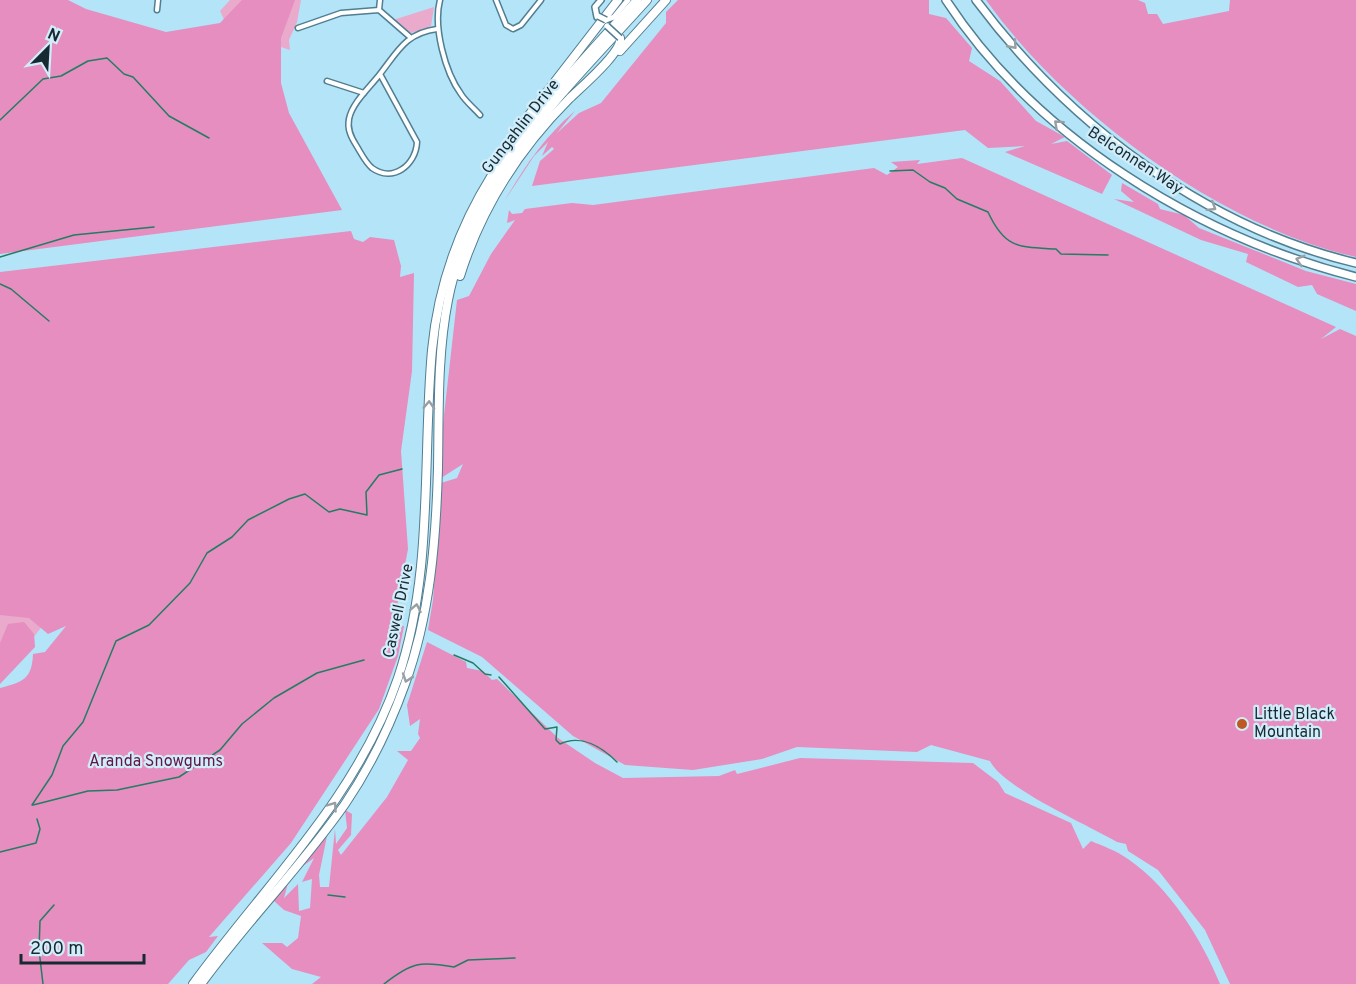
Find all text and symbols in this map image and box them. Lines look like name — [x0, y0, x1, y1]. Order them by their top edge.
north arrow — [18, 18, 78, 78]
text: N — [44, 25, 63, 48]
one-way arrow — [1006, 38, 1017, 49]
street label: Gungahlin Drive — [478, 76, 564, 178]
one-way arrow — [1054, 120, 1065, 131]
street label: Belconnen Way — [1083, 123, 1187, 199]
one-way arrow — [1206, 199, 1217, 210]
one-way arrow — [1295, 255, 1306, 267]
one-way arrow — [423, 401, 436, 410]
street label: Caswell Drive — [379, 562, 419, 660]
one-way arrow — [409, 603, 422, 613]
one-way arrow — [402, 672, 414, 683]
place label: Little Black Mountain — [1254, 705, 1335, 743]
marker: Little Black Mountain — [1235, 717, 1249, 731]
park label: Aranda Snowgums — [89, 752, 223, 772]
one-way arrow — [326, 801, 337, 812]
scale bar — [21, 927, 144, 965]
text: 200 m — [30, 938, 83, 961]

